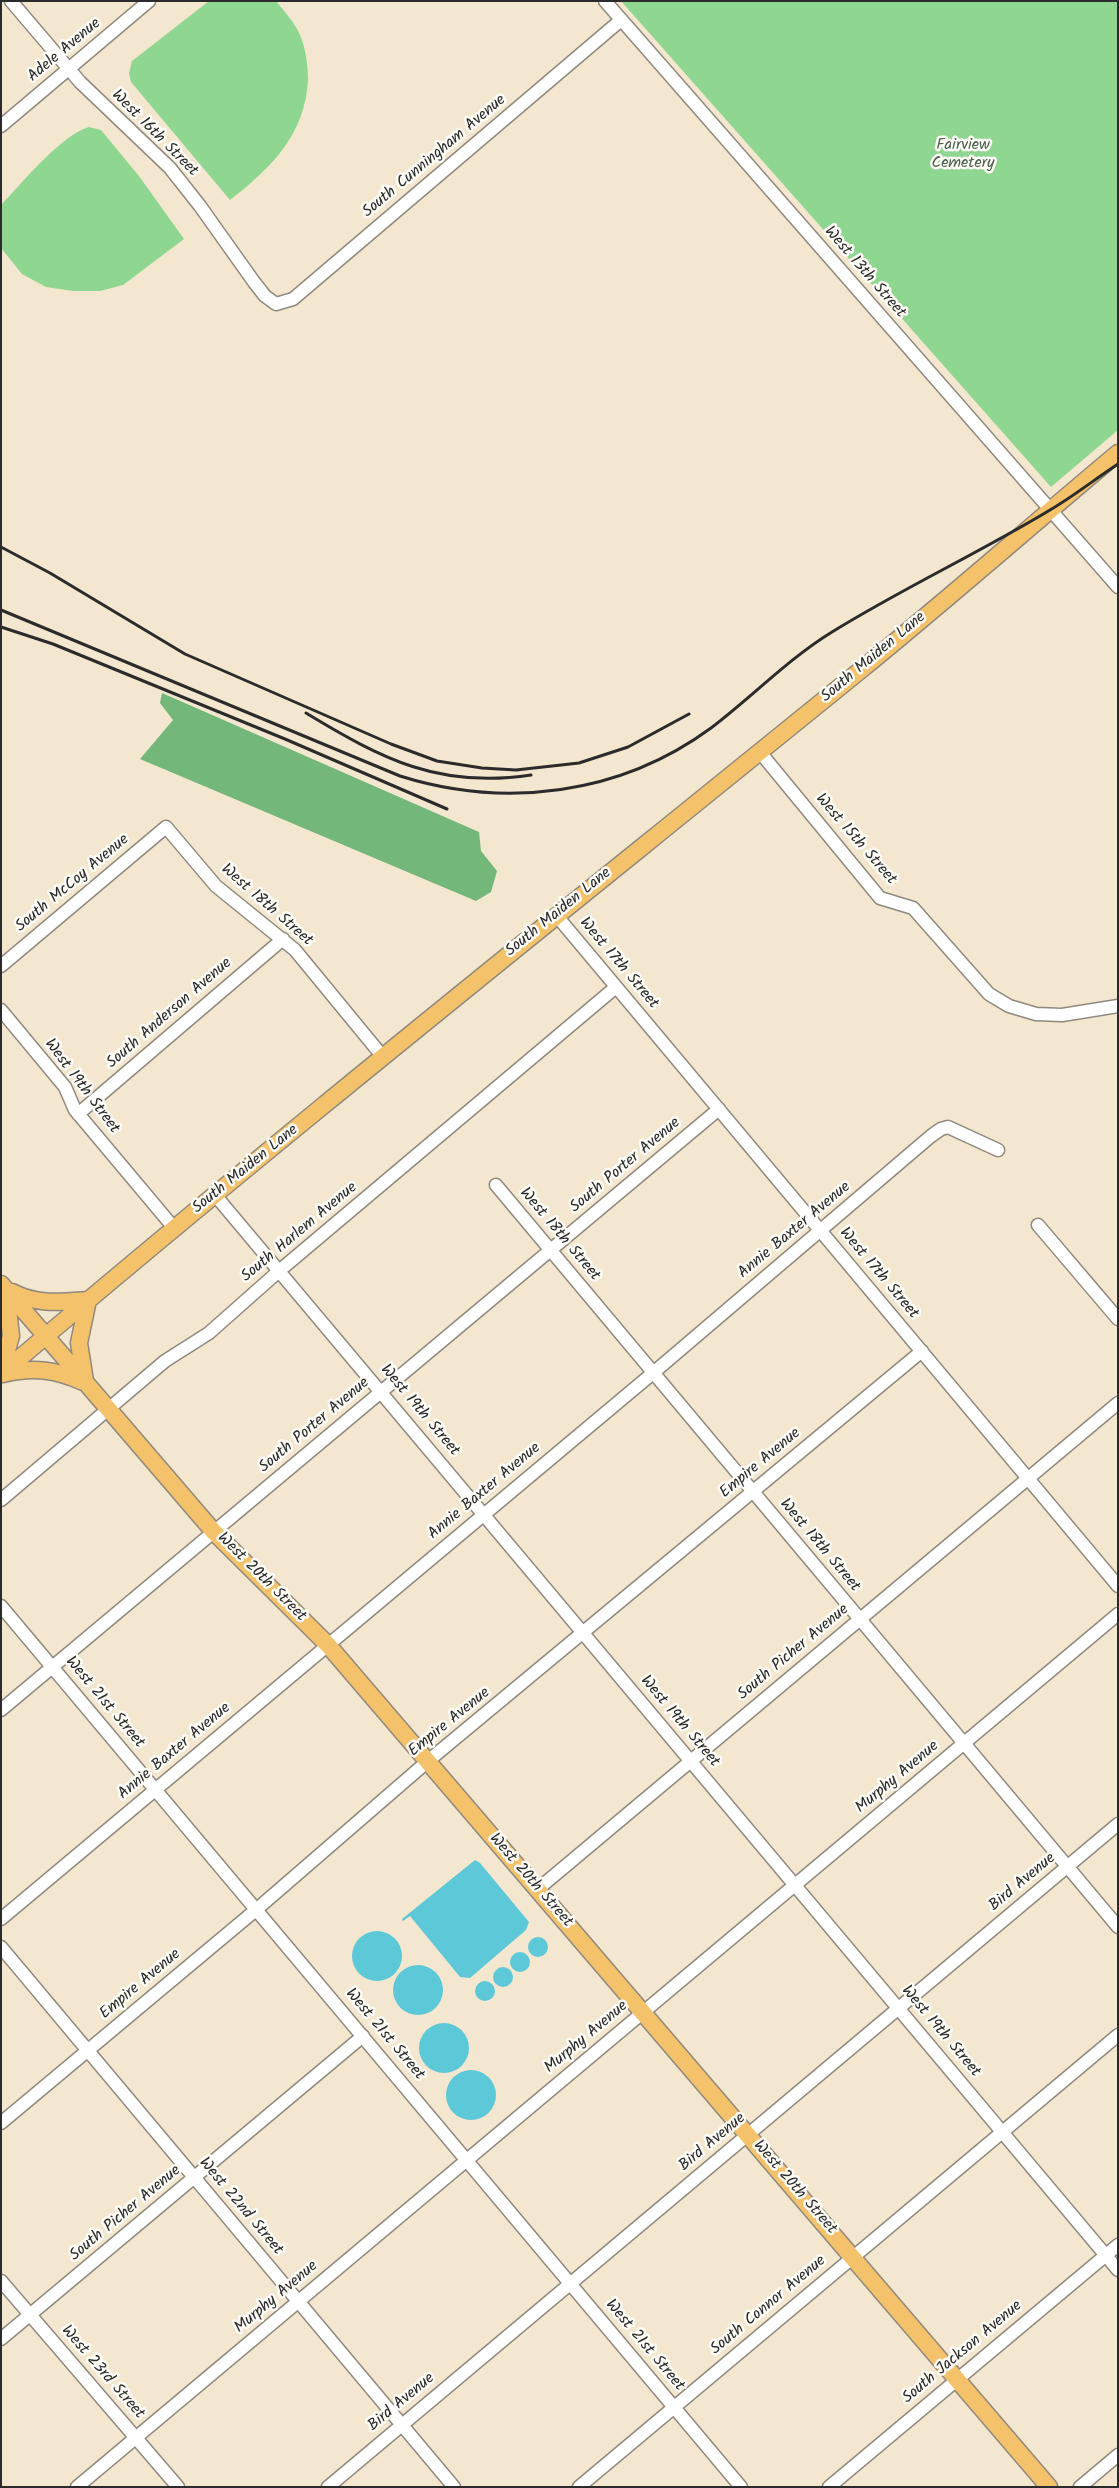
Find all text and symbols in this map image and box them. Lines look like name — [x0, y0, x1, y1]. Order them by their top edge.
street label: Adele Avenue — [25, 15, 105, 87]
street label: West 16th Street — [107, 87, 201, 181]
street label: South Cunningham Avenue — [359, 91, 511, 223]
park label: Fairview Cemetery — [932, 136, 994, 174]
street label: West 13th Street — [819, 223, 909, 323]
street label: South Maiden Lane — [818, 609, 930, 707]
street label: West 15th Street — [810, 790, 900, 890]
street label: South McCoy Avenue — [12, 831, 134, 937]
street label: West 18th Street — [216, 861, 316, 951]
street label: South Maiden Lane — [502, 864, 616, 962]
street label: West 17th Street — [574, 914, 662, 1014]
street label: South Anderson Avenue — [104, 954, 236, 1074]
street label: West 19th Street — [39, 1036, 123, 1138]
street label: South Porter Avenue — [567, 1114, 685, 1218]
street label: South Maiden Lane — [189, 1121, 303, 1219]
street label: Annie Baxter Avenue — [735, 1178, 855, 1284]
street label: South Harlem Avenue — [238, 1179, 362, 1287]
street label: West 18th Street — [515, 1185, 603, 1285]
street label: West 17th Street — [834, 1224, 922, 1324]
street label: West 19th Street — [375, 1361, 463, 1461]
street label: South Porter Avenue — [256, 1374, 374, 1478]
street label: Empire Avenue — [717, 1425, 805, 1503]
street label: Annie Baxter Avenue — [425, 1439, 545, 1545]
street label: West 18th Street — [775, 1496, 863, 1596]
street label: West 20th Street — [212, 1529, 310, 1627]
street label: South Picher Avenue — [735, 1601, 853, 1705]
street label: West 21st Street — [60, 1653, 148, 1753]
street label: West 19th Street — [635, 1672, 723, 1772]
street label: Empire Avenue — [405, 1684, 495, 1762]
street label: Annie Baxter Avenue — [115, 1699, 235, 1805]
street label: Murphy Avenue — [852, 1738, 944, 1818]
street label: West 20th Street — [484, 1830, 576, 1932]
street label: Bird Avenue — [986, 1850, 1060, 1916]
street label: Empire Avenue — [97, 1946, 185, 2024]
street label: West 19th Street — [896, 1982, 984, 2082]
street label: West 21st Street — [340, 1985, 428, 2085]
street label: Murphy Avenue — [541, 1998, 633, 2078]
street label: Bird Avenue — [676, 2110, 750, 2176]
street label: West 20th Street — [748, 2137, 840, 2239]
street label: West 22nd Street — [194, 2154, 286, 2260]
street label: South Picher Avenue — [67, 2162, 185, 2266]
street label: South Connor Avenue — [707, 2252, 831, 2360]
street label: Murphy Avenue — [231, 2258, 323, 2338]
street label: West 21st Street — [600, 2296, 688, 2396]
street label: South Jackson Avenue — [899, 2297, 1027, 2409]
street label: West 23rd Street — [56, 2322, 148, 2424]
street label: Bird Avenue — [365, 2370, 439, 2436]

